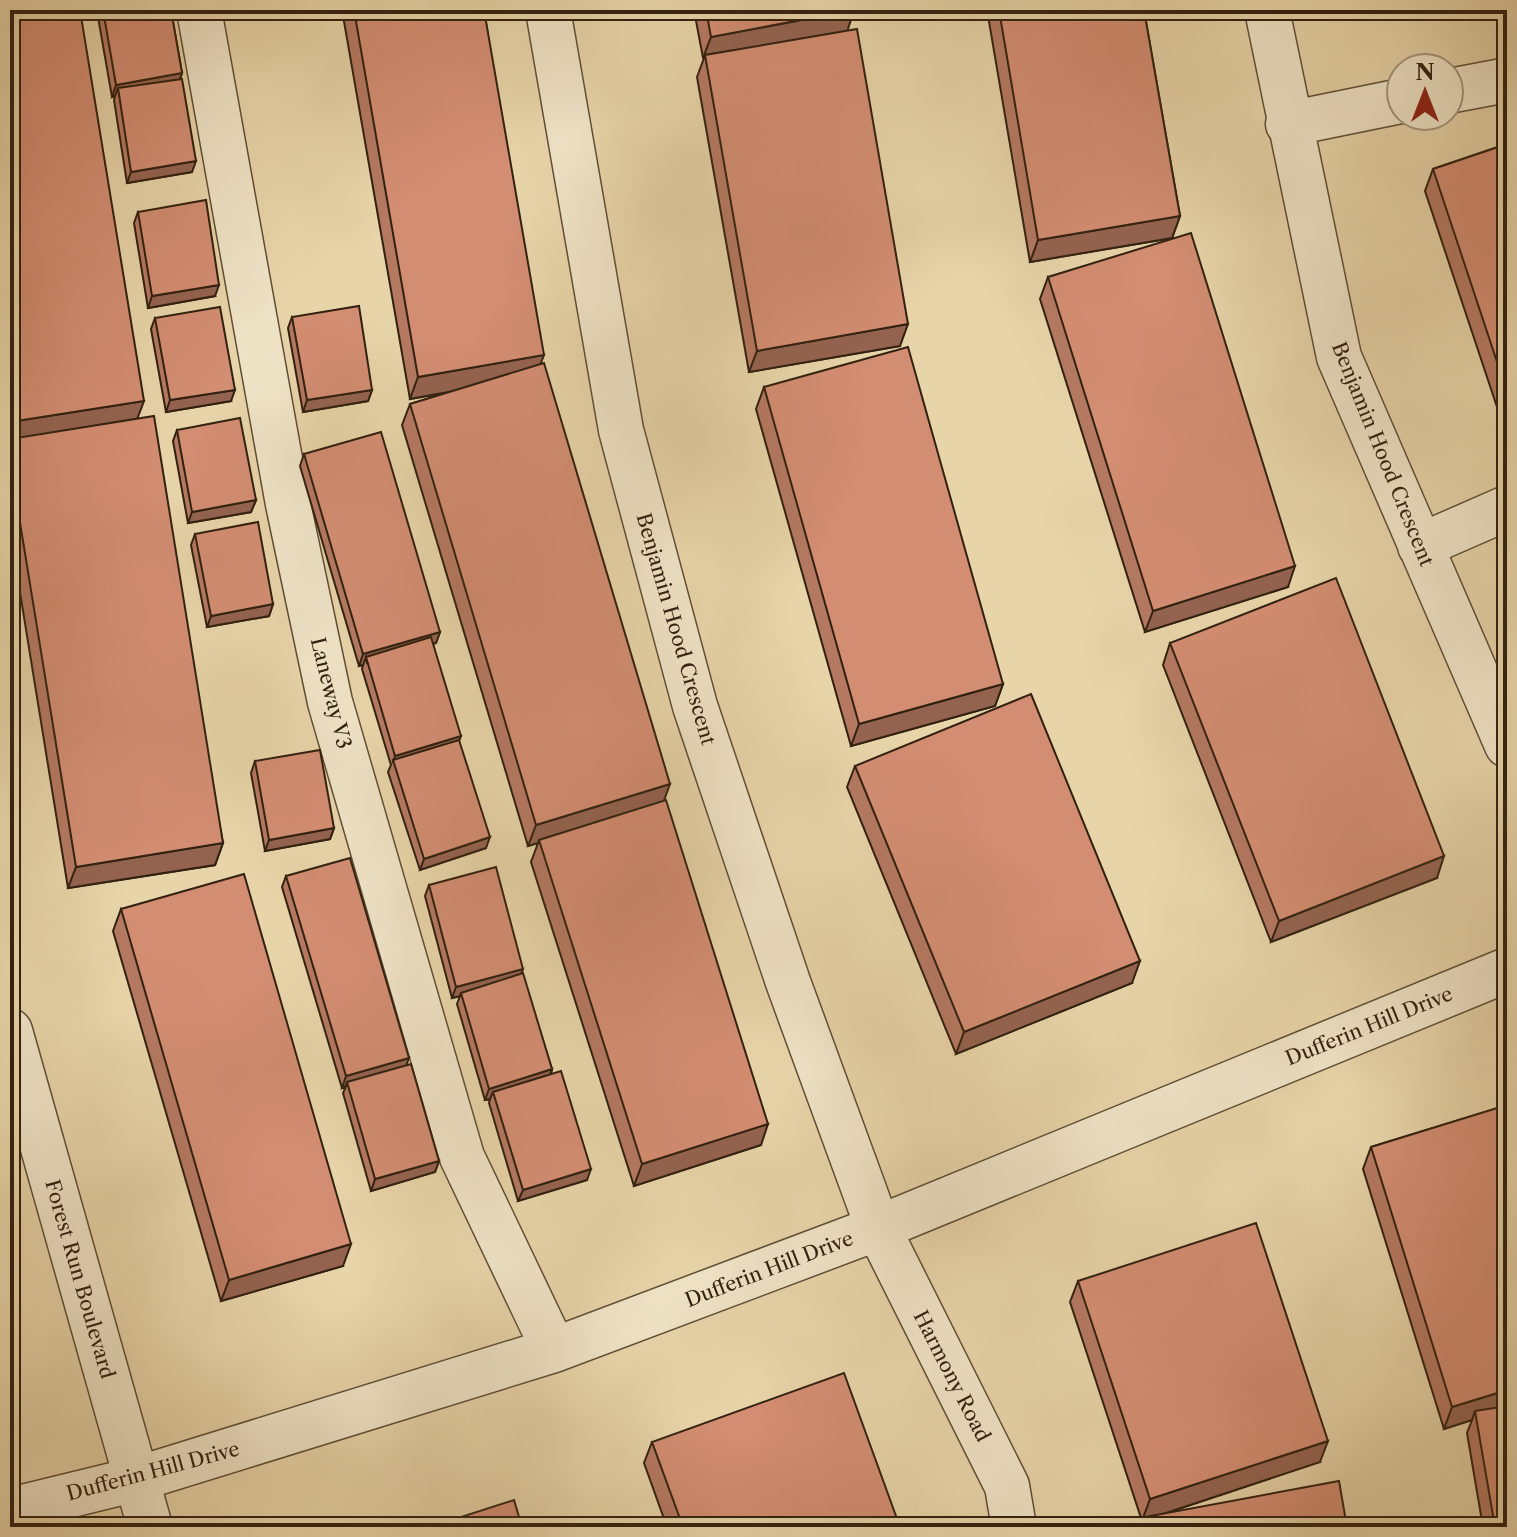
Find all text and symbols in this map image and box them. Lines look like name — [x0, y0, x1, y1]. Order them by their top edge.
north arrow — [1385, 52, 1465, 132]
text: N — [1415, 59, 1435, 86]
street label: Benjamin Hood Crescent — [1327, 338, 1439, 570]
street label: Benjamin Hood Crescent — [631, 510, 721, 748]
street label: Laneway V3 — [306, 635, 356, 751]
street label: Dufferin Hill Drive — [1282, 982, 1456, 1070]
street label: Forest Run Boulevard — [40, 1177, 120, 1381]
street label: Dufferin Hill Drive — [682, 1226, 856, 1312]
street label: Harmony Road — [909, 1306, 995, 1446]
street label: Dufferin Hill Drive — [64, 1436, 242, 1506]

